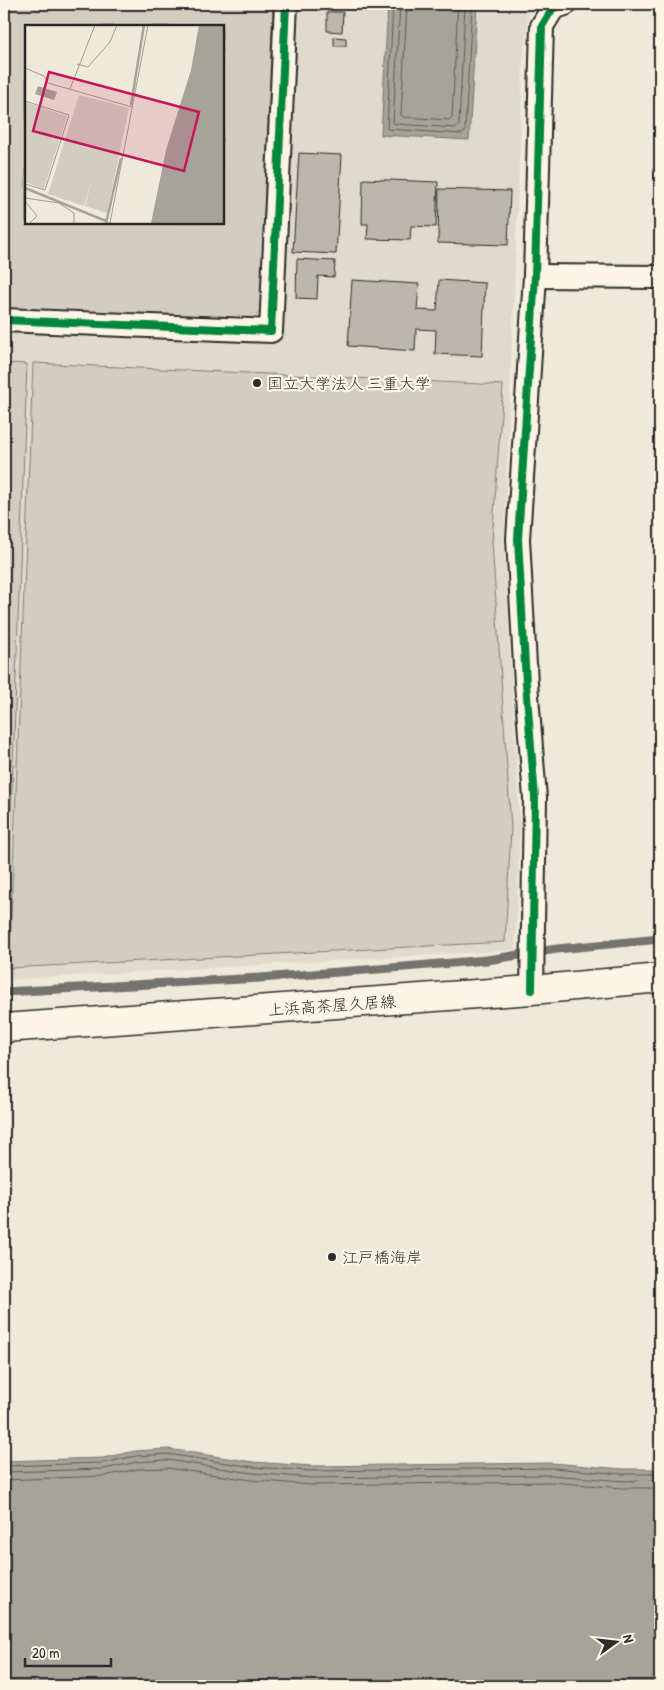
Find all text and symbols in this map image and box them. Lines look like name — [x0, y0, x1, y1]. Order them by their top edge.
inset map — [25, 25, 224, 224]
place label: 国立大学法人 三重大学 — [267, 372, 431, 394]
marker: 国立大学法人 三重大学 — [251, 377, 263, 389]
street label: 上浜高茶屋久居線 — [267, 990, 397, 1020]
place label: 江戸橋海岸 — [342, 1246, 422, 1268]
marker: 江戸橋海岸 — [326, 1251, 338, 1263]
north arrow — [592, 1618, 642, 1668]
text: N — [619, 1632, 639, 1645]
scale bar — [25, 1635, 111, 1667]
text: 20 m — [32, 1642, 59, 1663]

